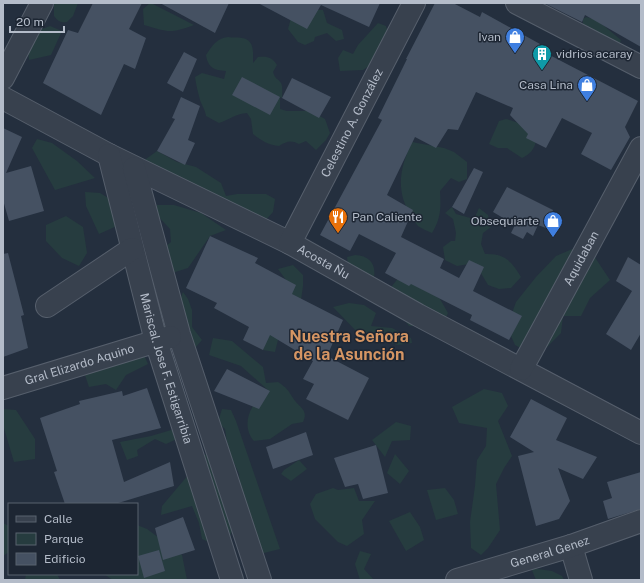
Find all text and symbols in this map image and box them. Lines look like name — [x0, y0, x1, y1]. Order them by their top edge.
scale bar — [10, 8, 64, 34]
text: 20 m — [16, 15, 44, 29]
shop icon: Ivan — [504, 26, 526, 54]
place label: Ivan — [478, 30, 501, 44]
building icon: vidrios acaray — [531, 43, 553, 71]
place label: vidrios acaray — [556, 47, 633, 61]
street label: Celestino A. González — [318, 66, 386, 180]
shop icon: Casa Lina — [576, 74, 598, 102]
place label: Casa Lina — [519, 78, 573, 92]
restaurant icon: Pan Caliente — [327, 206, 349, 234]
place label: Pan Caliente — [352, 210, 422, 224]
shop icon: Obsequiarte — [542, 210, 564, 238]
place label: Obsequiarte — [471, 214, 539, 228]
street label: Aquidaban — [561, 229, 602, 288]
street label: Acosta Ñu — [295, 242, 352, 282]
street label: Mariscal. Jose F. Estigarribia — [137, 292, 195, 446]
district label: Nuestra Señora de la Asunción — [289, 327, 409, 364]
street label: Gral Elizardo Aquino — [23, 341, 136, 388]
legend — [8, 503, 138, 575]
text: Calle — [44, 512, 73, 526]
text: Parque — [44, 532, 84, 546]
street label: General Genez — [509, 533, 592, 571]
text: Edificio — [44, 552, 86, 566]

